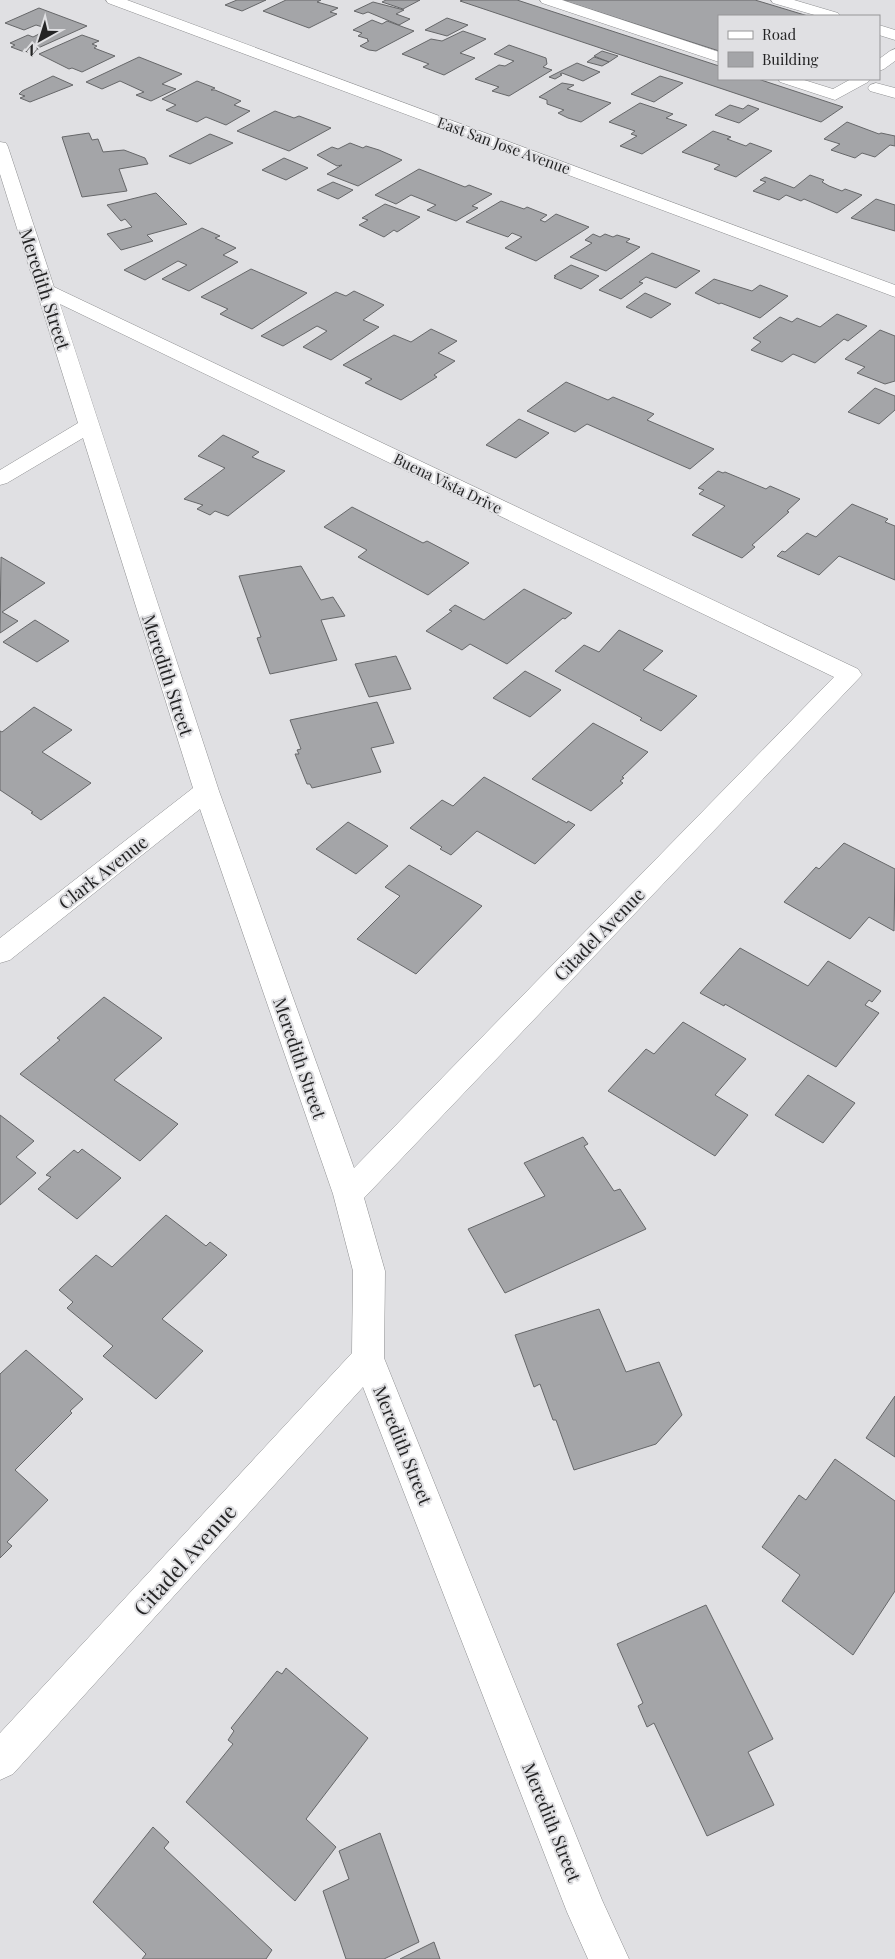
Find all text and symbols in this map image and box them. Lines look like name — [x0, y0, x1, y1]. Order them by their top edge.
north arrow — [15, 15, 65, 65]
legend — [718, 15, 880, 80]
text: Road — [762, 24, 796, 44]
text: N — [22, 40, 41, 61]
text: Building — [762, 49, 819, 69]
street label: East San Jose Avenue — [435, 112, 573, 178]
street label: Meredith Street — [14, 225, 76, 354]
street label: Buena Vista Drive — [390, 448, 506, 518]
street label: Meredith Street — [137, 611, 199, 740]
street label: Clark Avenue — [53, 830, 153, 914]
street label: Citadel Avenue — [548, 882, 650, 986]
street label: Meredith Street — [268, 994, 332, 1122]
street label: Meredith Street — [368, 1382, 438, 1509]
street label: Citadel Avenue — [126, 1497, 242, 1621]
street label: Meredith Street — [517, 1759, 587, 1886]

